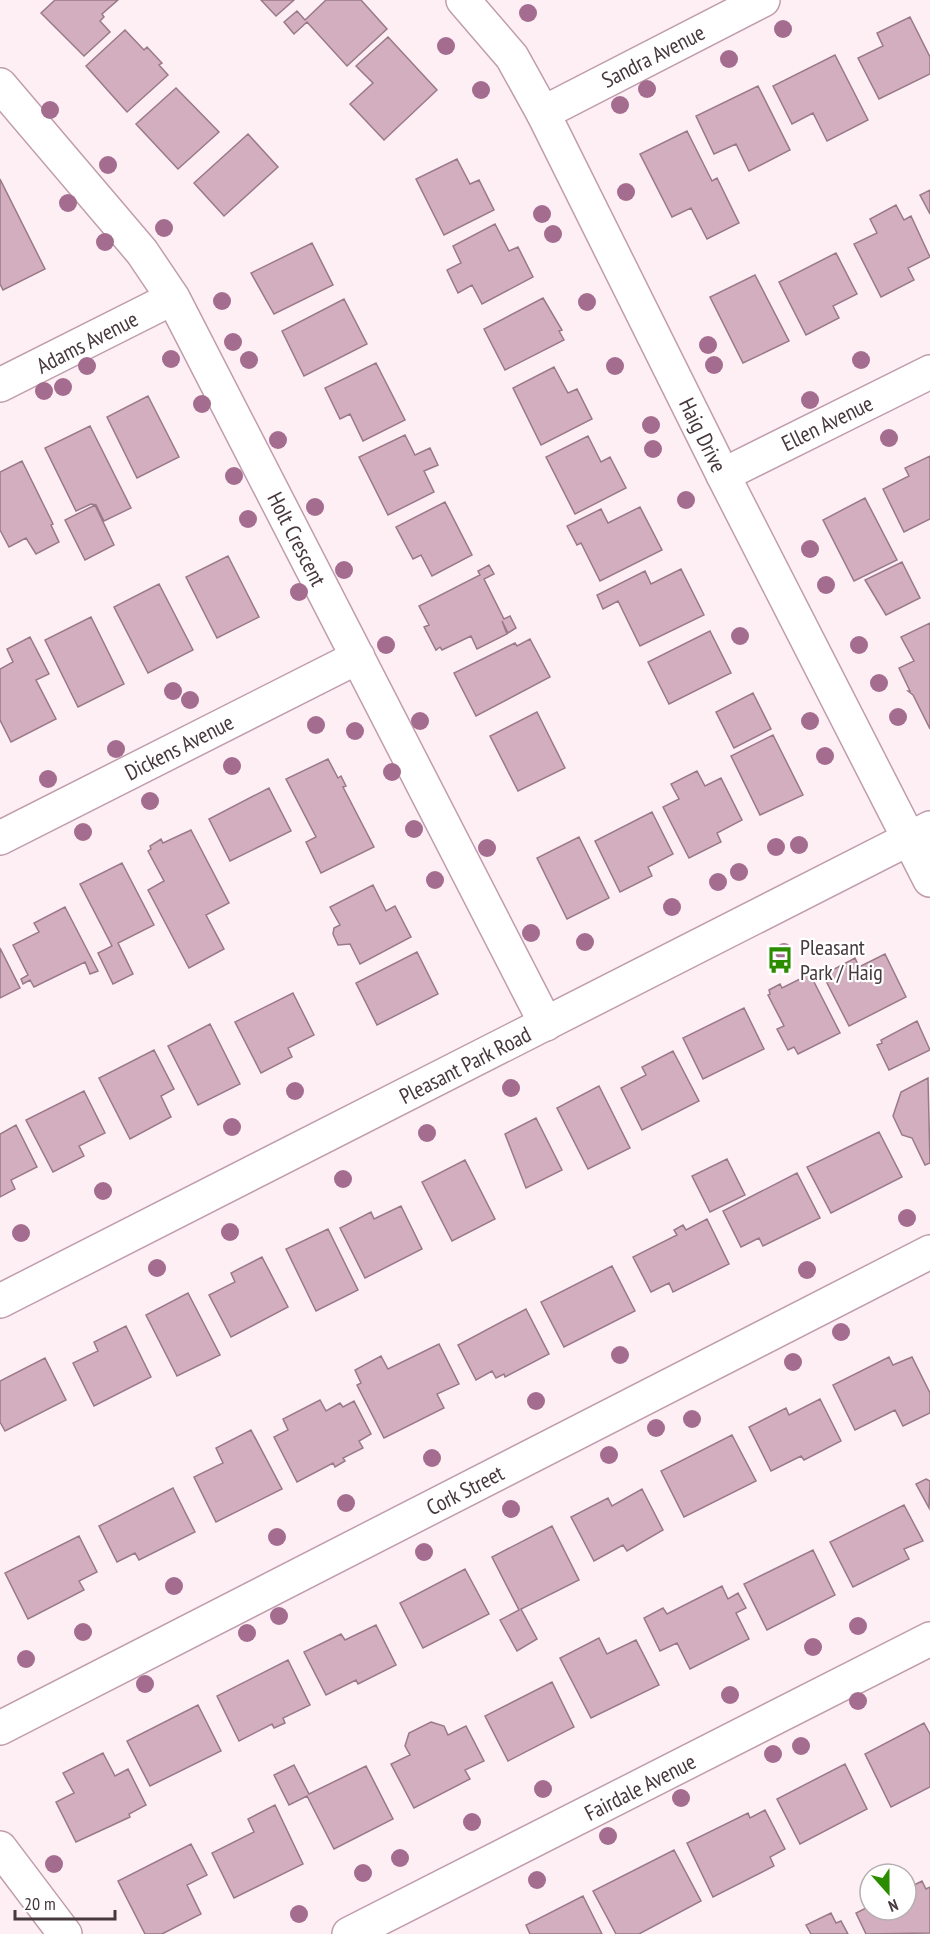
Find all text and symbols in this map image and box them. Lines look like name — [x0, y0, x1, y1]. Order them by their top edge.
street label: Sandra Avenue — [597, 18, 709, 94]
street label: Adams Avenue — [32, 305, 142, 379]
street label: Ellen Avenue — [777, 389, 877, 457]
street label: Haig Drive — [673, 393, 733, 477]
street label: Holt Crescent — [261, 487, 333, 591]
street label: Dickens Avenue — [120, 708, 238, 786]
place label: Pleasant Park / Haig — [800, 933, 883, 986]
bus stop icon: Pleasant Park / Haig — [765, 945, 795, 975]
street label: Pleasant Park Road — [395, 1020, 535, 1110]
street label: Cork Street — [422, 1459, 508, 1521]
street label: Fairdale Avenue — [580, 1747, 700, 1827]
north arrow — [858, 1862, 918, 1922]
scale bar — [15, 1883, 116, 1921]
text: 20 m — [24, 1892, 56, 1915]
text: N — [886, 1895, 901, 1917]

